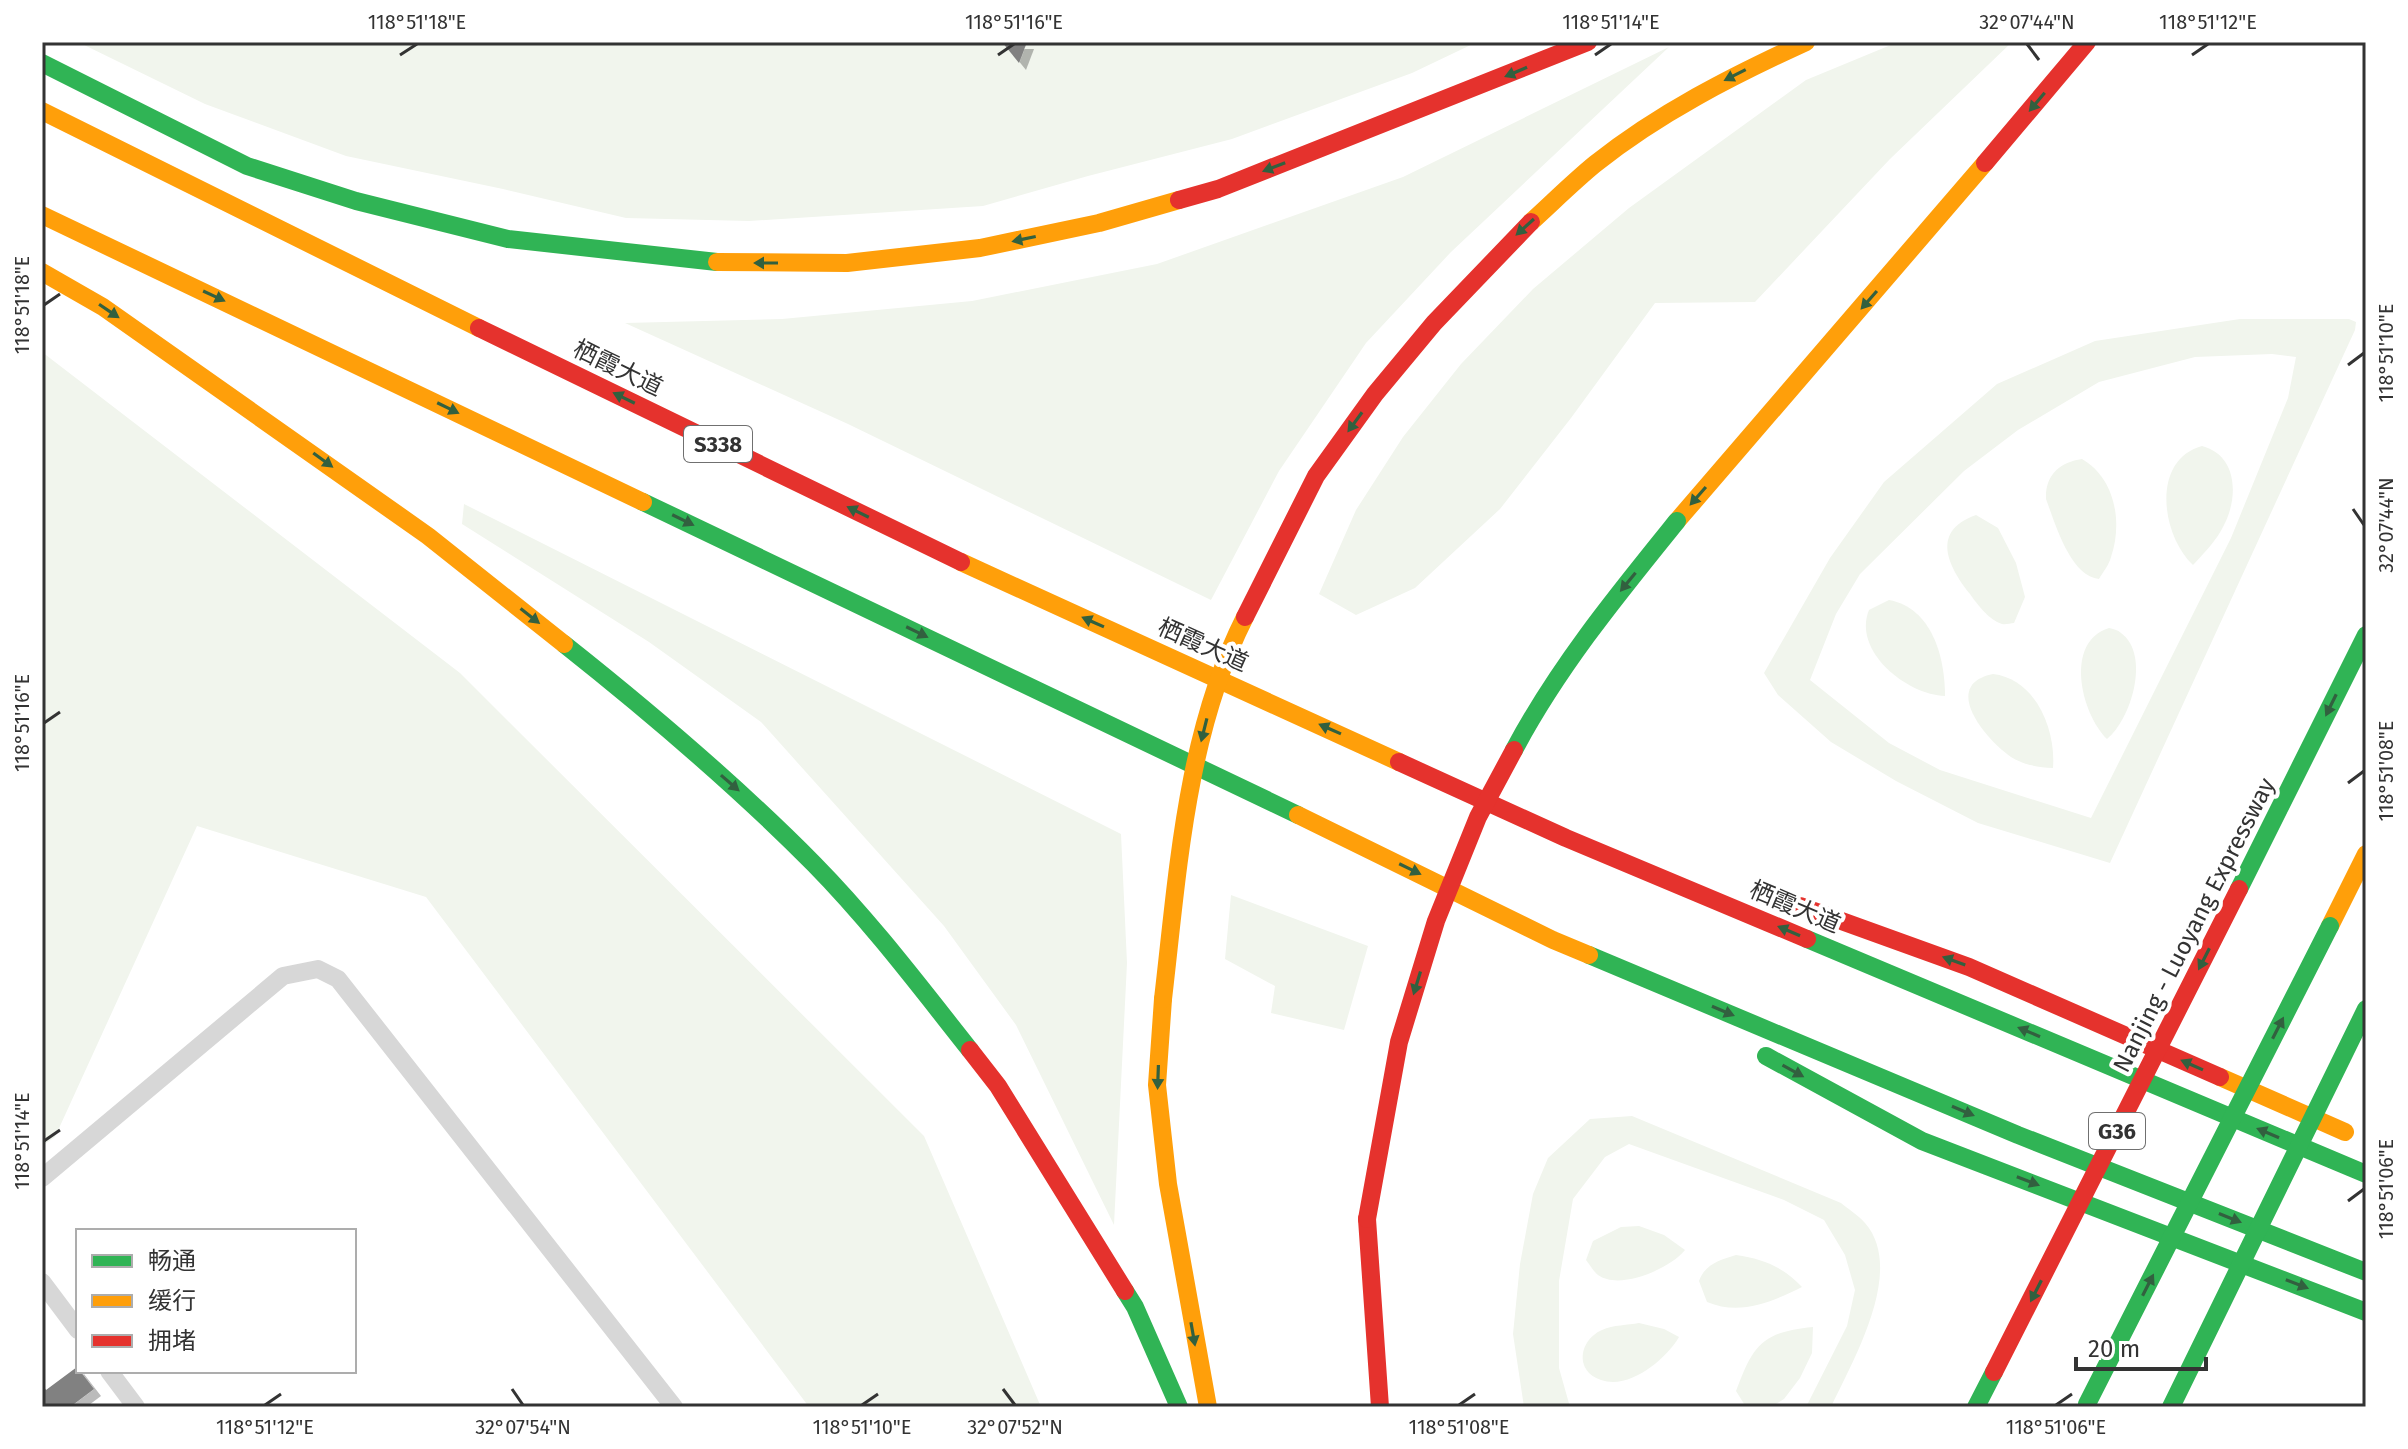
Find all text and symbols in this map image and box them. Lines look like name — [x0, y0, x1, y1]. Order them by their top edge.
text: 118°51'18"E — [368, 10, 466, 34]
text: 118°51'16"E — [965, 10, 1063, 34]
text: 118°51'14"E — [1562, 10, 1660, 34]
text: 32°07'44"N — [1979, 10, 2075, 34]
text: 118°51'12"E — [2159, 10, 2257, 34]
one-way arrow — [1504, 66, 1528, 79]
one-way arrow — [1723, 68, 1746, 82]
one-way arrow — [2029, 91, 2046, 111]
one-way arrow — [1262, 161, 1286, 174]
one-way arrow — [1516, 217, 1535, 235]
one-way arrow — [1012, 233, 1037, 246]
text: 118°51'18"E — [10, 256, 34, 354]
one-way arrow — [753, 257, 778, 269]
one-way arrow — [202, 289, 225, 303]
one-way arrow — [1861, 289, 1878, 309]
one-way arrow — [99, 304, 120, 319]
text: 118°51'10"E — [2374, 304, 2398, 402]
street label: 栖霞大道 — [569, 334, 667, 402]
one-way arrow — [612, 391, 635, 405]
one-way arrow — [437, 401, 460, 415]
one-way arrow — [1347, 412, 1363, 433]
road number: S338 — [684, 426, 752, 462]
one-way arrow — [312, 452, 333, 467]
text: 32°07'44"N — [2374, 477, 2398, 573]
one-way arrow — [1690, 486, 1707, 506]
one-way arrow — [846, 505, 869, 518]
one-way arrow — [671, 513, 695, 527]
one-way arrow — [1620, 572, 1636, 592]
one-way arrow — [520, 608, 540, 624]
street label: 栖霞大道 — [1153, 613, 1253, 677]
one-way arrow — [1081, 615, 1105, 628]
one-way arrow — [906, 626, 929, 639]
text: 118°51'16"E — [10, 674, 34, 772]
one-way arrow — [2324, 694, 2338, 717]
one-way arrow — [1197, 717, 1209, 742]
text: 118°51'08"E — [2374, 721, 2398, 821]
one-way arrow — [1318, 723, 1342, 736]
street label: Nanjing - Luoyang Expressway — [2107, 773, 2281, 1077]
one-way arrow — [719, 774, 739, 791]
one-way arrow — [1398, 862, 1421, 876]
street label: 栖霞大道 — [1745, 875, 1845, 939]
one-way arrow — [1777, 925, 1801, 938]
one-way arrow — [2197, 947, 2211, 970]
one-way arrow — [1942, 954, 1966, 967]
one-way arrow — [1410, 971, 1423, 995]
one-way arrow — [1711, 1004, 1735, 1017]
one-way arrow — [2271, 1016, 2285, 1039]
one-way arrow — [2017, 1025, 2041, 1038]
one-way arrow — [2180, 1058, 2204, 1071]
one-way arrow — [1782, 1064, 1805, 1078]
one-way arrow — [1152, 1065, 1164, 1090]
text: 118°51'14"E — [10, 1092, 34, 1190]
one-way arrow — [1951, 1105, 1975, 1118]
road number: G36 — [2089, 1113, 2145, 1149]
one-way arrow — [2256, 1126, 2280, 1139]
text: 118°51'06"E — [2374, 1139, 2398, 1239]
one-way arrow — [2016, 1175, 2040, 1188]
one-way arrow — [2218, 1212, 2242, 1225]
legend — [76, 1229, 356, 1373]
text: 畅通 — [148, 1247, 196, 1275]
one-way arrow — [2141, 1273, 2154, 1296]
one-way arrow — [2285, 1278, 2309, 1291]
one-way arrow — [2029, 1279, 2042, 1302]
text: 缓行 — [148, 1287, 196, 1315]
scale bar — [2076, 1321, 2206, 1371]
one-way arrow — [1188, 1322, 1200, 1347]
text: 拥堵 — [148, 1327, 196, 1355]
text: 20 m — [2088, 1335, 2140, 1363]
text: 118°51'12"E — [216, 1415, 314, 1439]
text: 32°07'54"N — [475, 1415, 571, 1439]
text: 118°51'10"E — [813, 1415, 911, 1439]
text: 32°07'52"N — [967, 1415, 1063, 1439]
text: 118°51'08"E — [1409, 1415, 1509, 1439]
text: 118°51'06"E — [2006, 1415, 2106, 1439]

